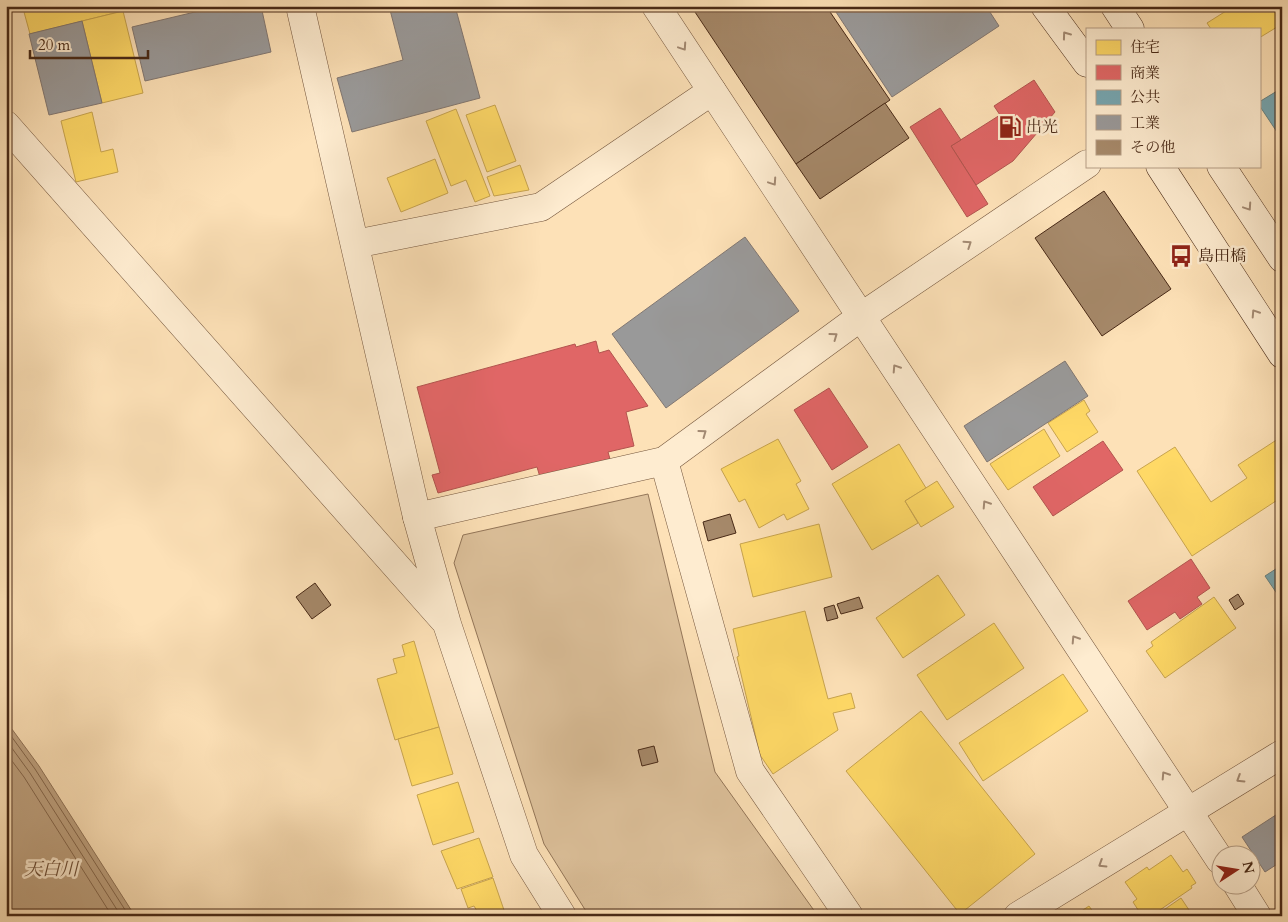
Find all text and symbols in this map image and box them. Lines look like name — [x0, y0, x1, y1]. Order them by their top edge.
scale bar — [30, 28, 148, 60]
legend — [1086, 28, 1260, 168]
one-way arrow — [1063, 31, 1072, 41]
text: 20 m — [38, 35, 70, 55]
text: 住宅 — [1130, 37, 1160, 57]
one-way arrow — [677, 41, 686, 51]
text: 商業 — [1130, 63, 1160, 83]
text: 公共 — [1130, 87, 1160, 107]
text: 工業 — [1130, 113, 1160, 133]
fuel station icon: 出光 — [997, 114, 1023, 140]
place label: 出光 — [1026, 116, 1058, 138]
text: その他 — [1130, 137, 1175, 157]
one-way arrow — [767, 177, 776, 186]
one-way arrow — [1241, 202, 1251, 211]
one-way arrow — [962, 241, 972, 250]
bus stop icon: 島田橋 — [1168, 243, 1194, 269]
place label: 島田橋 — [1198, 245, 1246, 267]
one-way arrow — [1252, 309, 1261, 319]
one-way arrow — [828, 334, 837, 342]
one-way arrow — [893, 364, 902, 374]
one-way arrow — [698, 429, 707, 439]
one-way arrow — [983, 500, 992, 510]
one-way arrow — [1072, 636, 1081, 645]
one-way arrow — [1162, 771, 1171, 781]
one-way arrow — [1237, 773, 1246, 783]
north arrow — [1210, 844, 1260, 894]
water label: 天白川 — [24, 857, 80, 882]
one-way arrow — [1098, 858, 1107, 867]
text: N — [1238, 859, 1259, 875]

